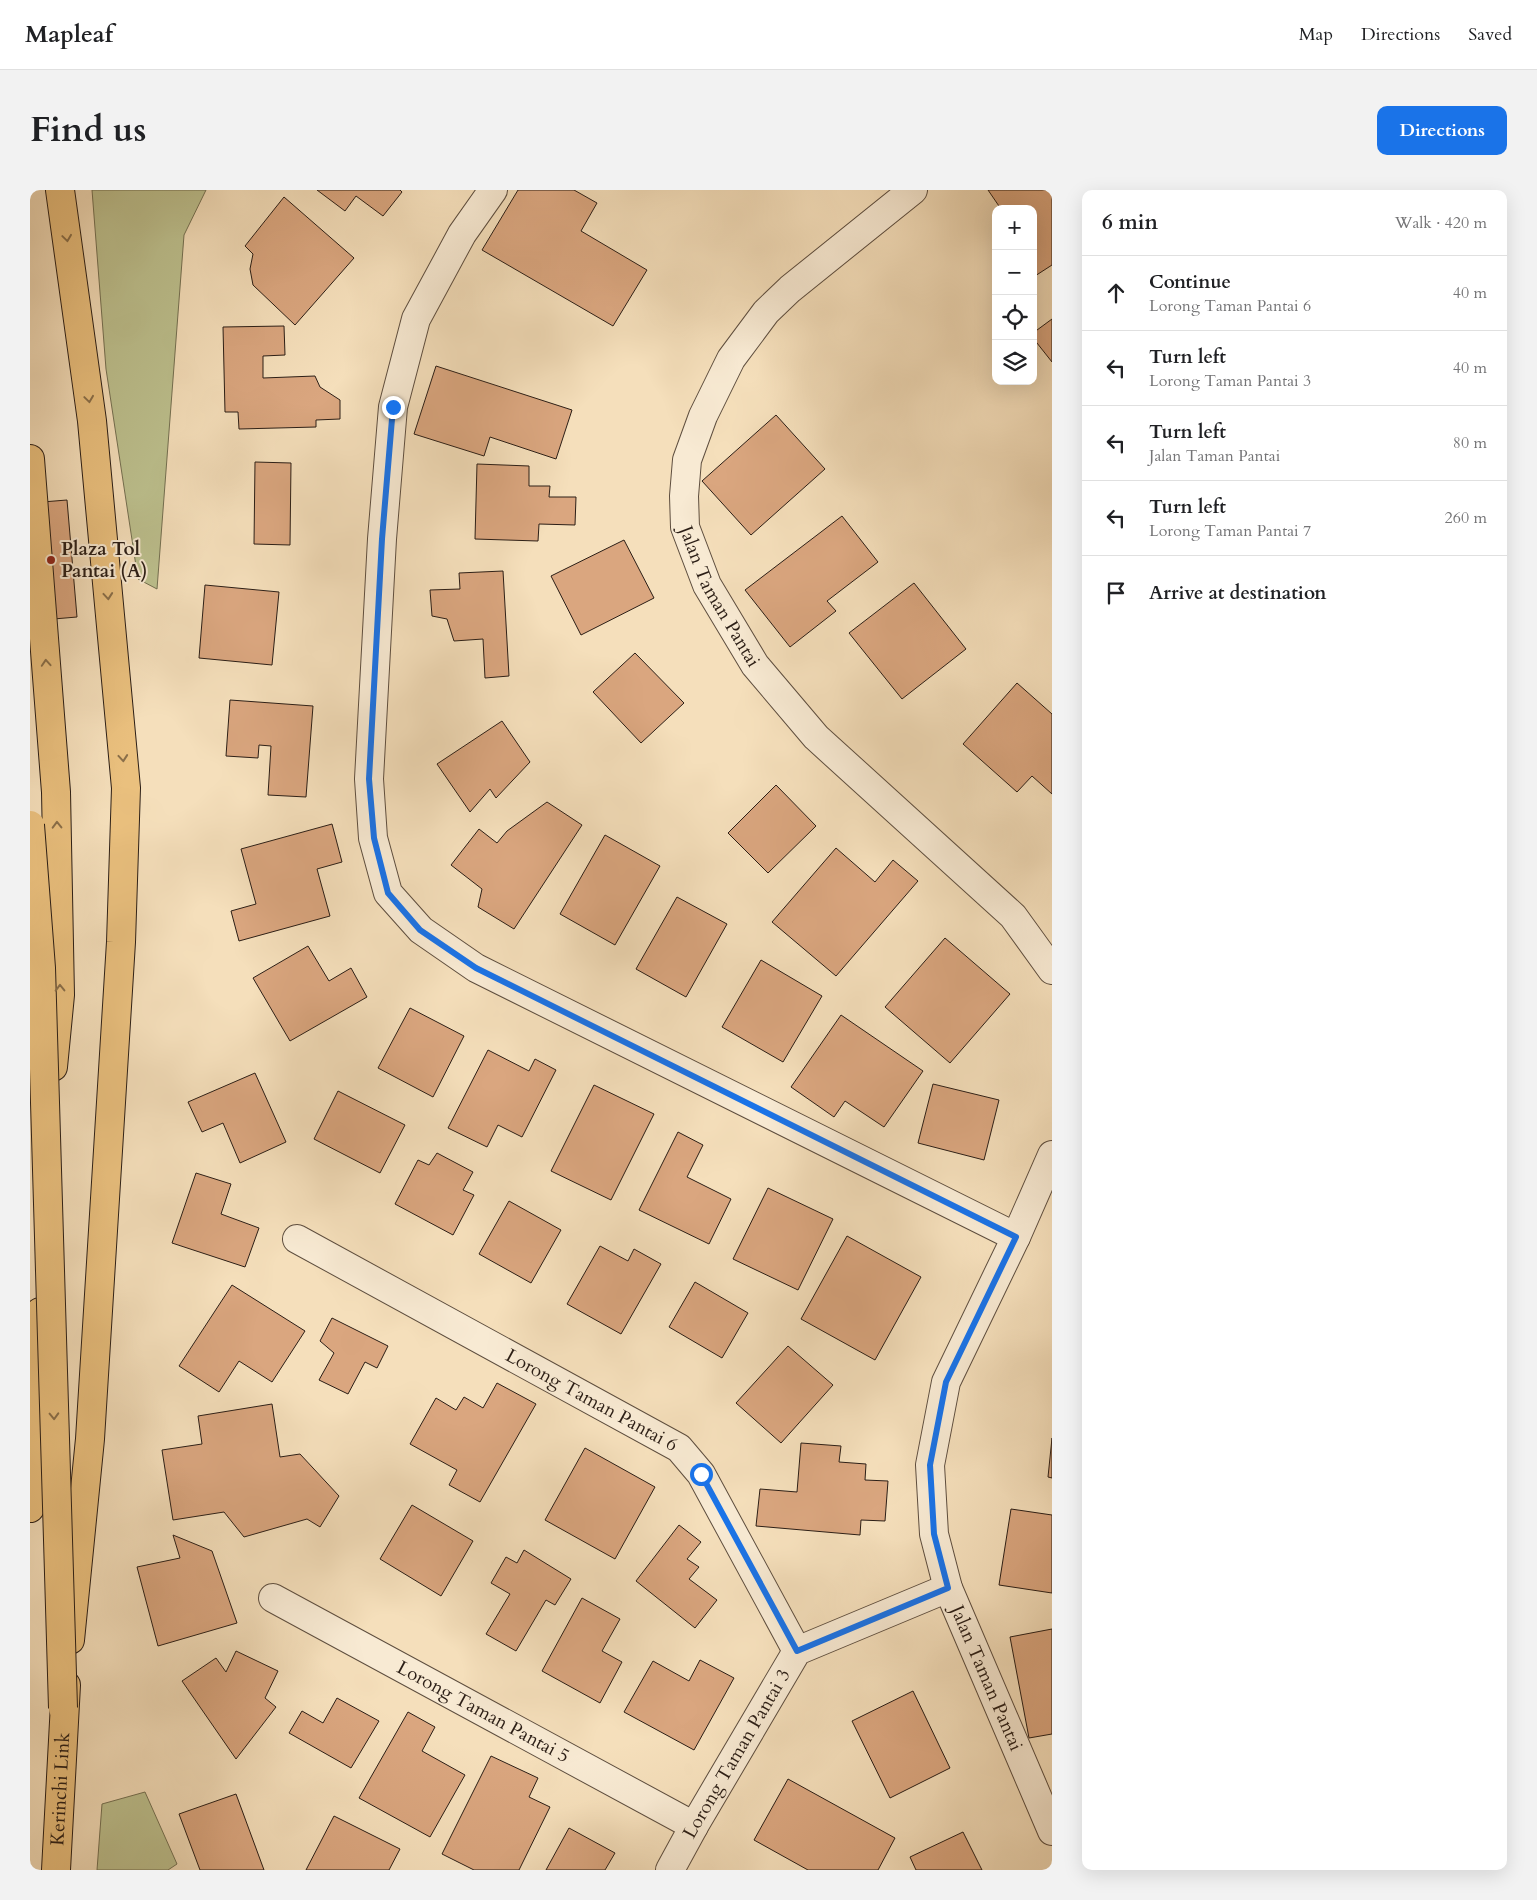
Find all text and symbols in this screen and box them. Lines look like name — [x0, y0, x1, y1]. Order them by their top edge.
text: Mapleaf — [25, 18, 113, 51]
text: Map — [1299, 22, 1333, 47]
text: Directions — [1361, 22, 1440, 47]
text: Saved — [1468, 22, 1512, 47]
text: Find us — [30, 106, 146, 154]
button: Directions — [1377, 106, 1507, 155]
map controls — [992, 205, 1037, 385]
button: + — [992, 205, 1037, 250]
text: 6 min — [1102, 208, 1158, 237]
text: Walk · 420 m — [1395, 212, 1487, 234]
one-way arrow — [61, 235, 72, 243]
button: − — [992, 250, 1037, 295]
text: Continue — [1149, 269, 1231, 295]
icon: ahead — [1102, 279, 1130, 307]
text: 40 m — [1453, 282, 1487, 304]
button: locate — [992, 295, 1037, 340]
text: Lorong Taman Pantai 6 — [1149, 295, 1311, 317]
button: layers — [992, 340, 1037, 385]
text: Turn left — [1149, 344, 1226, 370]
icon: left — [1102, 354, 1130, 382]
text: 40 m — [1453, 357, 1487, 379]
text: Lorong Taman Pantai 3 — [1149, 370, 1311, 392]
one-way arrow — [84, 395, 94, 404]
route end — [382, 396, 405, 419]
text: Turn left — [1149, 419, 1226, 445]
icon: left — [1102, 429, 1130, 457]
text: 80 m — [1453, 432, 1487, 454]
text: Jalan Taman Pantai — [1149, 445, 1280, 467]
text: Turn left — [1149, 494, 1226, 520]
icon: left — [1102, 504, 1130, 532]
text: 260 m — [1445, 507, 1487, 529]
street label: Jalan Taman Pantai — [672, 519, 766, 672]
text: Lorong Taman Pantai 7 — [1149, 520, 1311, 542]
place label: Plaza Tol Pantai (A) — [61, 536, 148, 584]
marker: Plaza Tol Pantai (A) — [45, 554, 57, 566]
icon: arrive — [1102, 579, 1130, 607]
text: Arrive at destination — [1149, 580, 1326, 606]
one-way arrow — [103, 592, 114, 600]
one-way arrow — [41, 659, 52, 667]
one-way arrow — [117, 754, 128, 762]
one-way arrow — [52, 821, 62, 828]
one-way arrow — [55, 983, 65, 991]
street label: Lorong Taman Pantai 6 — [501, 1343, 683, 1458]
one-way arrow — [49, 1412, 60, 1420]
route start — [690, 1463, 713, 1486]
street label: Jalan Taman Pantai — [943, 1599, 1029, 1755]
street label: Lorong Taman Pantai 5 — [392, 1655, 574, 1769]
street label: Lorong Taman Pantai 3 — [677, 1664, 797, 1843]
street label: Kerinchi Link — [44, 1731, 76, 1846]

